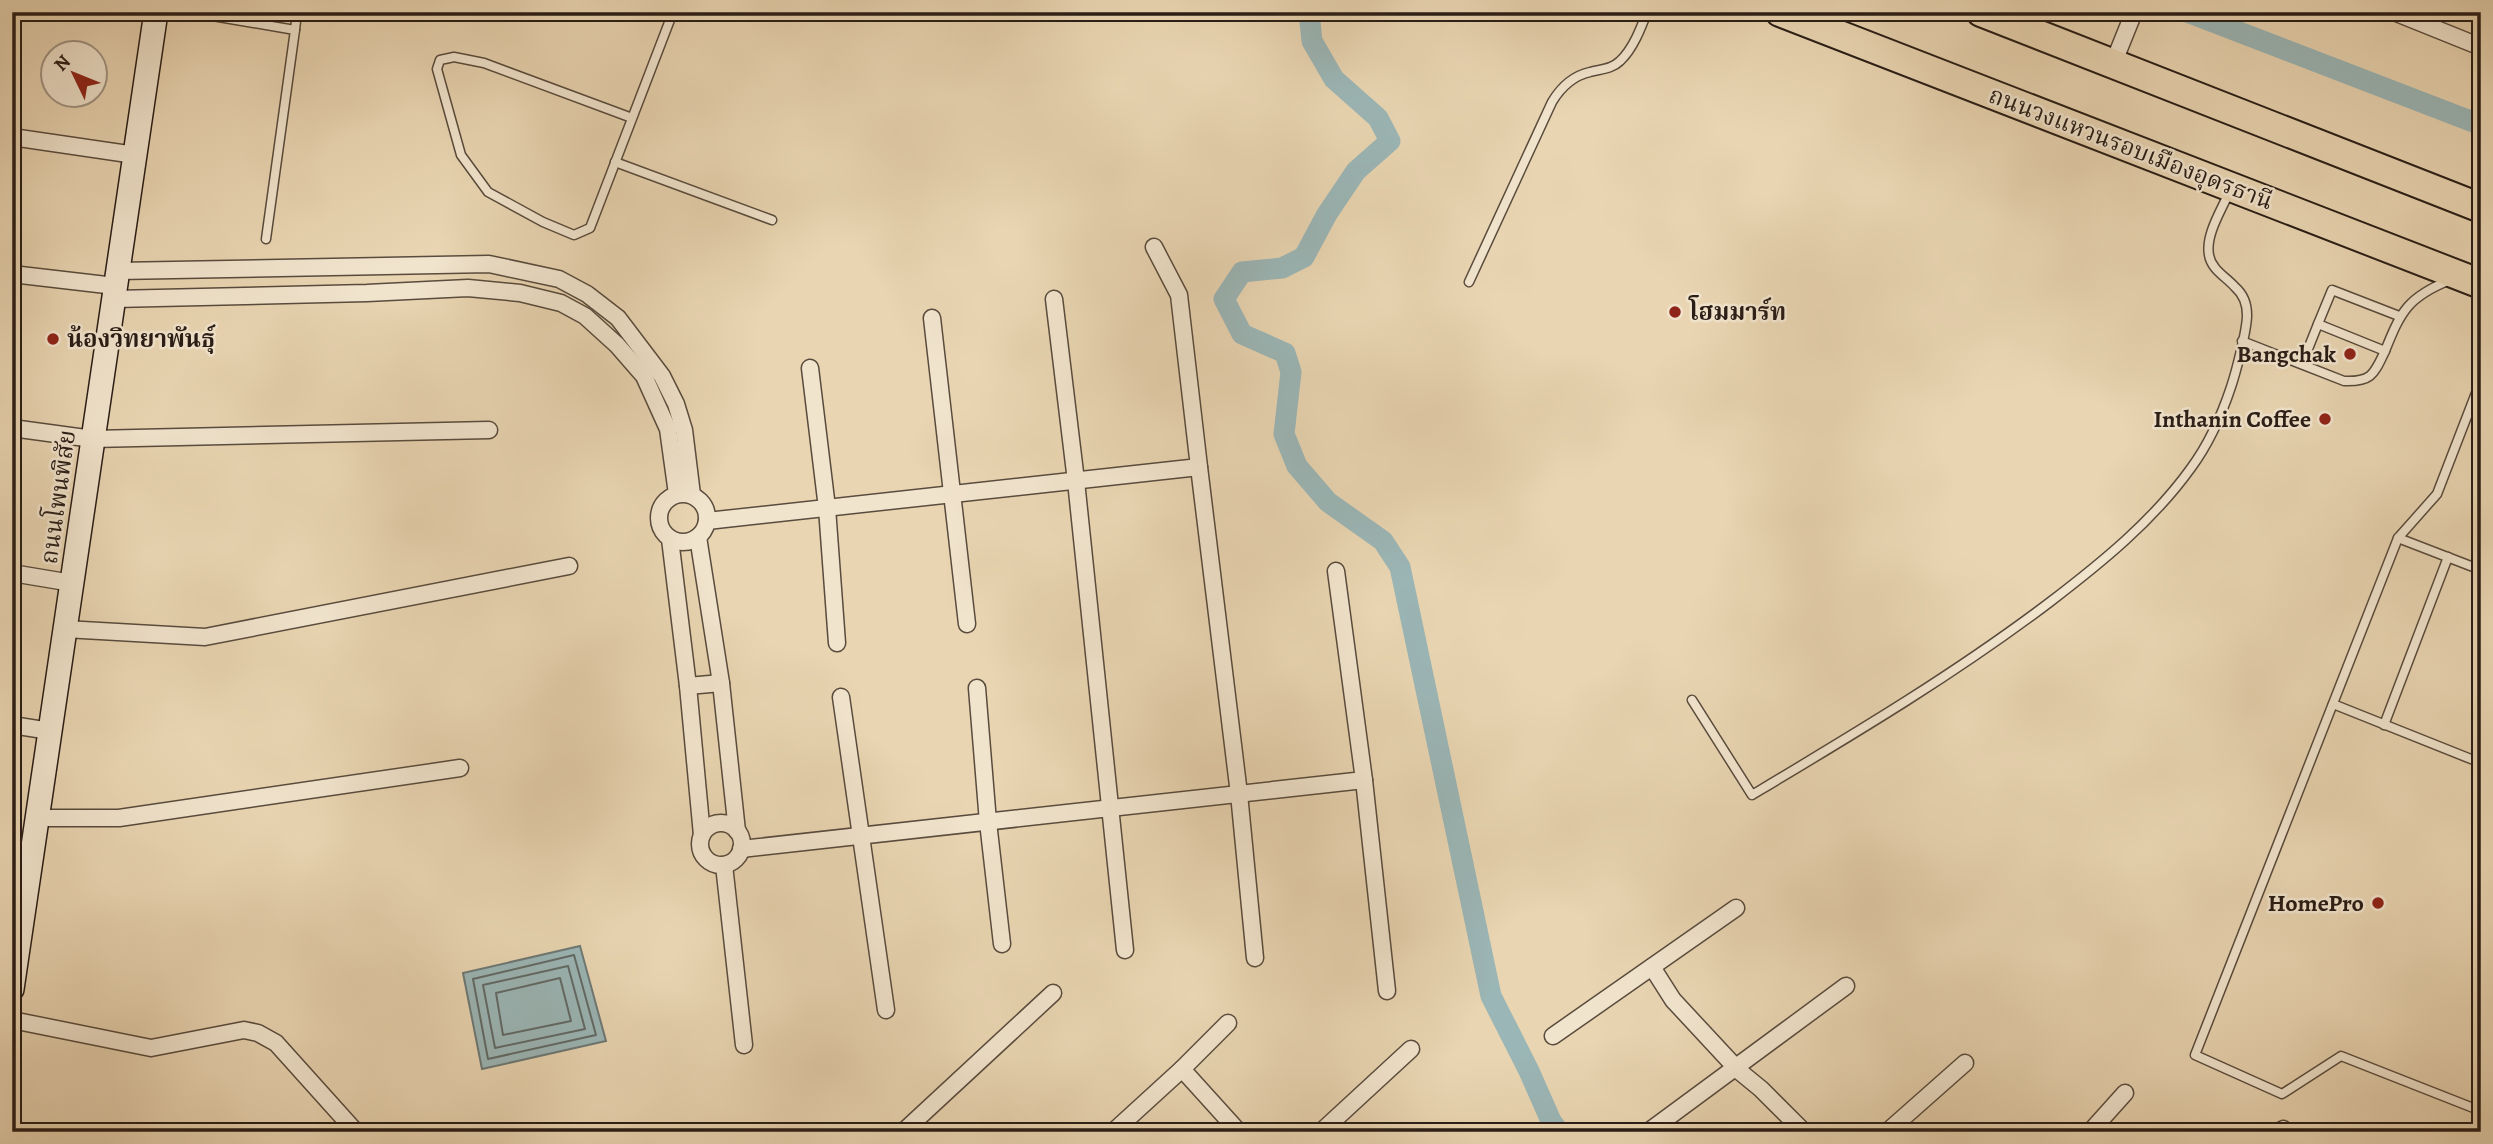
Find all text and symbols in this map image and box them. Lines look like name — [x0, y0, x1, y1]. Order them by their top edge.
north arrow — [38, 38, 108, 108]
text: N — [48, 49, 77, 77]
street label: ถนนวงแหวนรอบเมืองอุดรธานี — [1984, 79, 2278, 217]
place label: โฮมมาร์ท — [1688, 295, 1786, 328]
marker: โฮมมาร์ท — [1667, 304, 1683, 320]
place label: น้องวิทยาพันธุ์ — [67, 323, 216, 355]
marker: น้องวิทยาพันธุ์ — [45, 331, 61, 347]
place label: Bangchak — [2236, 338, 2337, 370]
marker: Bangchak — [2342, 346, 2358, 362]
place label: Inthanin Coffee — [2153, 403, 2311, 435]
marker: Inthanin Coffee — [2317, 411, 2333, 427]
street label: ถนนโพนพิสัย — [31, 428, 83, 566]
place label: HomePro — [2268, 887, 2364, 919]
marker: HomePro — [2370, 895, 2386, 911]

